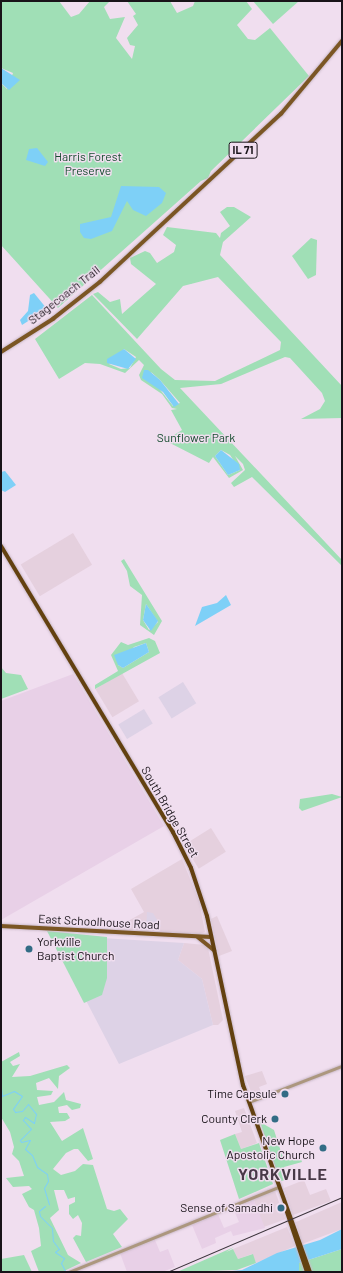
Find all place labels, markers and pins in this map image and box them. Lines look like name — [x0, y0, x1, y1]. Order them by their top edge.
place label: Yorkville Baptist Church — [37, 935, 114, 963]
marker: Yorkville Baptist Church — [24, 944, 34, 954]
place label: Time Capsule — [207, 1087, 277, 1101]
marker: Time Capsule — [280, 1089, 290, 1099]
place label: County Clerk — [201, 1112, 267, 1126]
marker: County Clerk — [270, 1114, 280, 1124]
place label: New Hope Apostolic Church — [226, 1134, 315, 1162]
marker: New Hope Apostolic Church — [318, 1143, 328, 1153]
place label: Sense of Samadhi — [180, 1201, 273, 1215]
marker: Sense of Samadhi — [276, 1203, 286, 1213]

